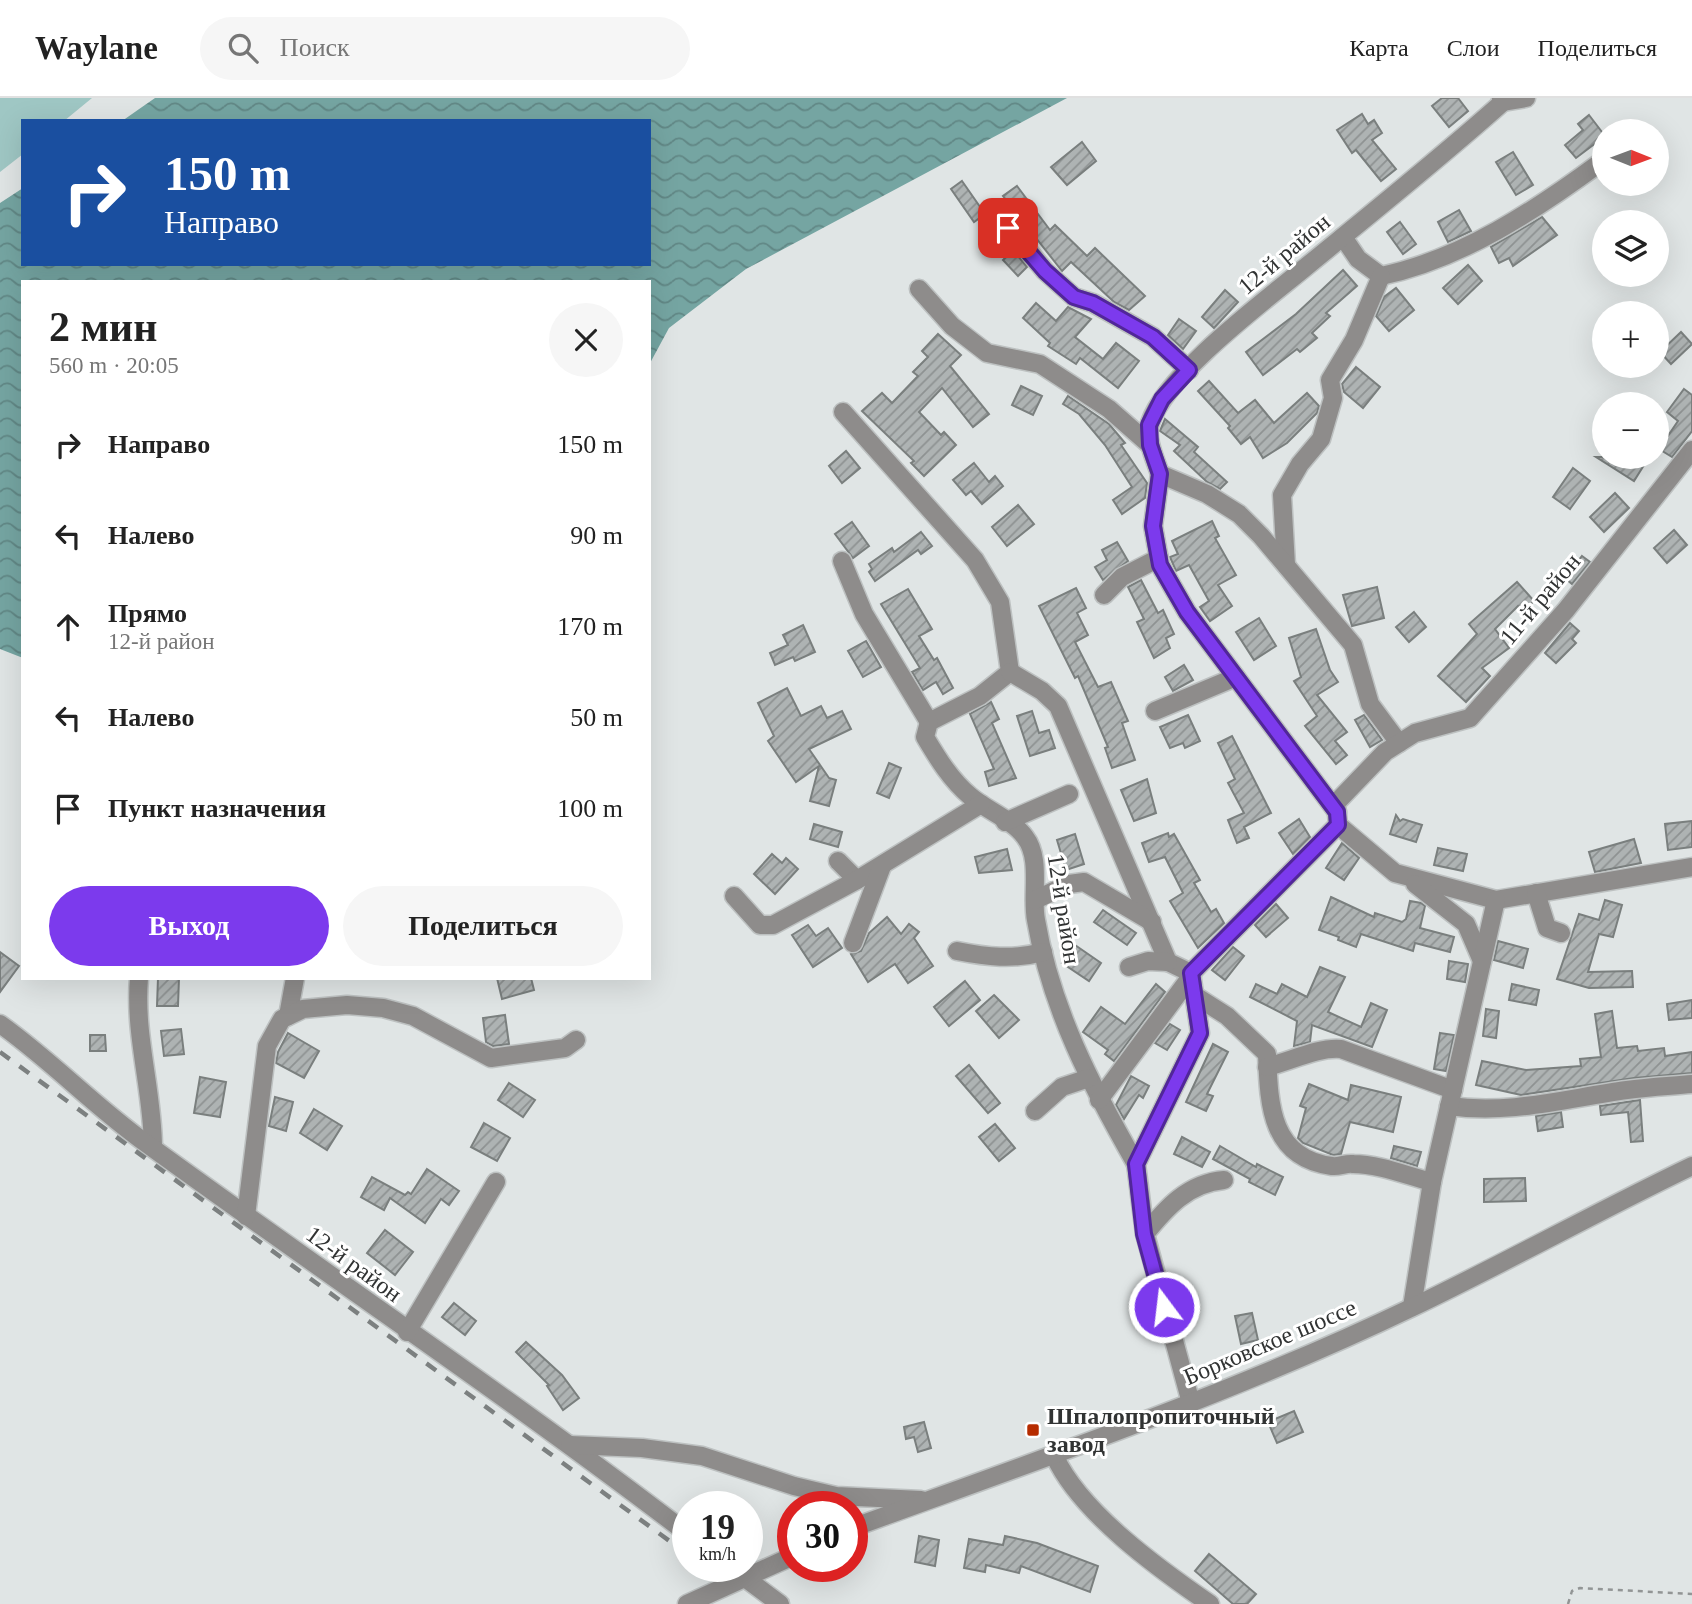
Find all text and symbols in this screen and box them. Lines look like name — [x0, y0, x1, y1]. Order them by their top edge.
search box — [200, 17, 690, 80]
icon: search — [224, 29, 262, 67]
text: Waylane — [35, 30, 158, 66]
text: Поиск — [280, 33, 350, 62]
text: Карта — [1349, 35, 1409, 61]
text: Слои — [1447, 35, 1500, 61]
text: Поделиться — [1538, 35, 1657, 61]
north arrow — [1592, 119, 1670, 196]
map controls — [1592, 119, 1669, 469]
text: 150 m — [164, 146, 291, 201]
icon: right — [49, 147, 140, 238]
pin — [978, 198, 1038, 258]
text: Направо — [164, 204, 279, 240]
street label: 12-й район — [1233, 208, 1335, 300]
icon: arrive — [989, 209, 1027, 247]
button: layers — [1592, 210, 1669, 287]
button: + — [1592, 301, 1669, 378]
button: close — [549, 303, 623, 377]
text: 2 мин — [49, 304, 158, 350]
text: 560 m · 20:05 — [49, 353, 179, 378]
button: − — [1592, 392, 1669, 469]
icon: right — [49, 426, 87, 464]
text: Направо — [108, 430, 210, 459]
text: 150 m — [557, 430, 623, 459]
icon: left — [49, 517, 87, 555]
text: Налево — [108, 521, 194, 550]
text: 90 m — [570, 521, 623, 550]
street label: 11-й район — [1495, 548, 1586, 650]
text: Прямо — [108, 599, 187, 628]
icon: ahead — [49, 608, 87, 646]
text: 170 m — [557, 612, 623, 641]
text: 12-й район — [108, 629, 215, 654]
icon: left — [49, 699, 87, 737]
text: Налево — [108, 703, 194, 732]
text: 50 m — [570, 703, 623, 732]
icon: arrive — [49, 790, 87, 828]
text: Пункт назначения — [108, 794, 326, 823]
text: 100 m — [557, 794, 623, 823]
street label: 12-й район — [1042, 852, 1086, 966]
button: Выход — [49, 886, 329, 966]
button: Поделиться — [343, 886, 623, 966]
street label: 12-й район — [301, 1221, 407, 1307]
position arrow — [1127, 1270, 1201, 1344]
street label: Борковское шоссе — [1180, 1294, 1360, 1390]
place label: Шпалопропиточный завод — [1047, 1403, 1275, 1457]
marker: Шпалопропиточный завод — [1025, 1422, 1041, 1438]
speed limit sign: 30 — [777, 1491, 868, 1582]
text: 19 — [700, 1508, 735, 1547]
text: km/h — [699, 1544, 736, 1564]

